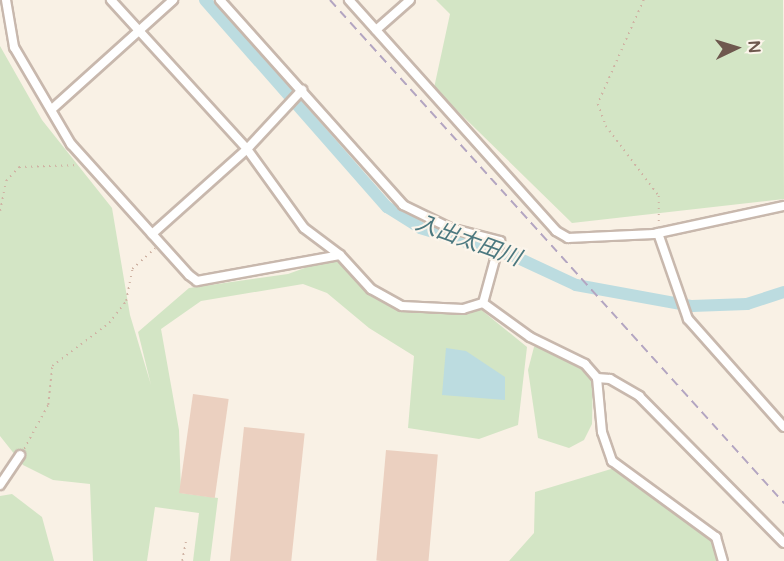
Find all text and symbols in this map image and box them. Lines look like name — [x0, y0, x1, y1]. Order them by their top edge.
north arrow — [706, 18, 766, 78]
text: N — [744, 40, 764, 54]
water label: 入出太田川 — [412, 210, 524, 272]

